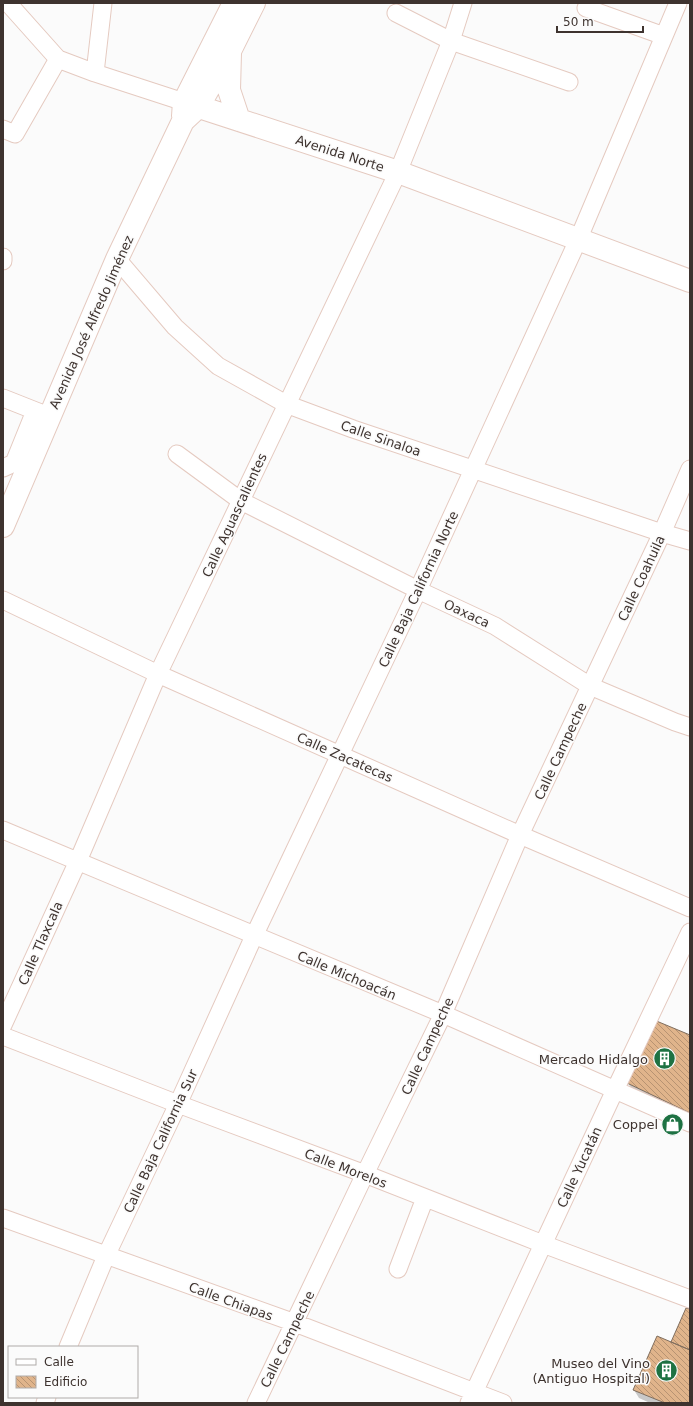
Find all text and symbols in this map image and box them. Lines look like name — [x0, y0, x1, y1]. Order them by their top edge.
scale bar — [557, 8, 643, 34]
text: 50 m — [563, 15, 594, 29]
street label: Avenida Norte — [294, 132, 386, 175]
street label: Avenida José Alfredo Jiménez — [46, 233, 137, 411]
street label: Calle Sinaloa — [339, 418, 423, 459]
street label: Calle Aguascalientes — [199, 451, 270, 580]
street label: Calle Baja California Norte — [376, 509, 461, 670]
street label: Calle Coahuila — [615, 533, 668, 624]
street label: Oaxaca — [441, 596, 492, 631]
street label: Calle Campeche — [531, 700, 590, 802]
street label: Calle Zacatecas — [295, 730, 395, 785]
street label: Calle Tlaxcala — [15, 899, 66, 987]
street label: Calle Michoacán — [295, 948, 398, 1003]
street label: Calle Campeche — [398, 995, 457, 1097]
building icon: Mercado Hidalgo — [651, 1046, 677, 1072]
place label: Mercado Hidalgo — [539, 1052, 648, 1067]
street label: Calle Baja California Sur — [121, 1066, 201, 1215]
shop icon: Coppel — [660, 1111, 686, 1137]
place label: Coppel — [613, 1117, 658, 1132]
street label: Calle Yucatán — [554, 1124, 605, 1210]
street label: Calle Morelos — [303, 1146, 389, 1191]
street label: Calle Chiapas — [187, 1279, 275, 1324]
street label: Calle Campeche — [258, 1288, 317, 1390]
legend — [8, 1346, 138, 1398]
text: Calle — [44, 1355, 74, 1369]
place label: Museo del Vino (Antiguo Hospital) — [532, 1356, 650, 1386]
building icon: Museo del Vino (Antiguo Hospital) — [653, 1357, 679, 1383]
text: Edificio — [44, 1375, 87, 1389]

